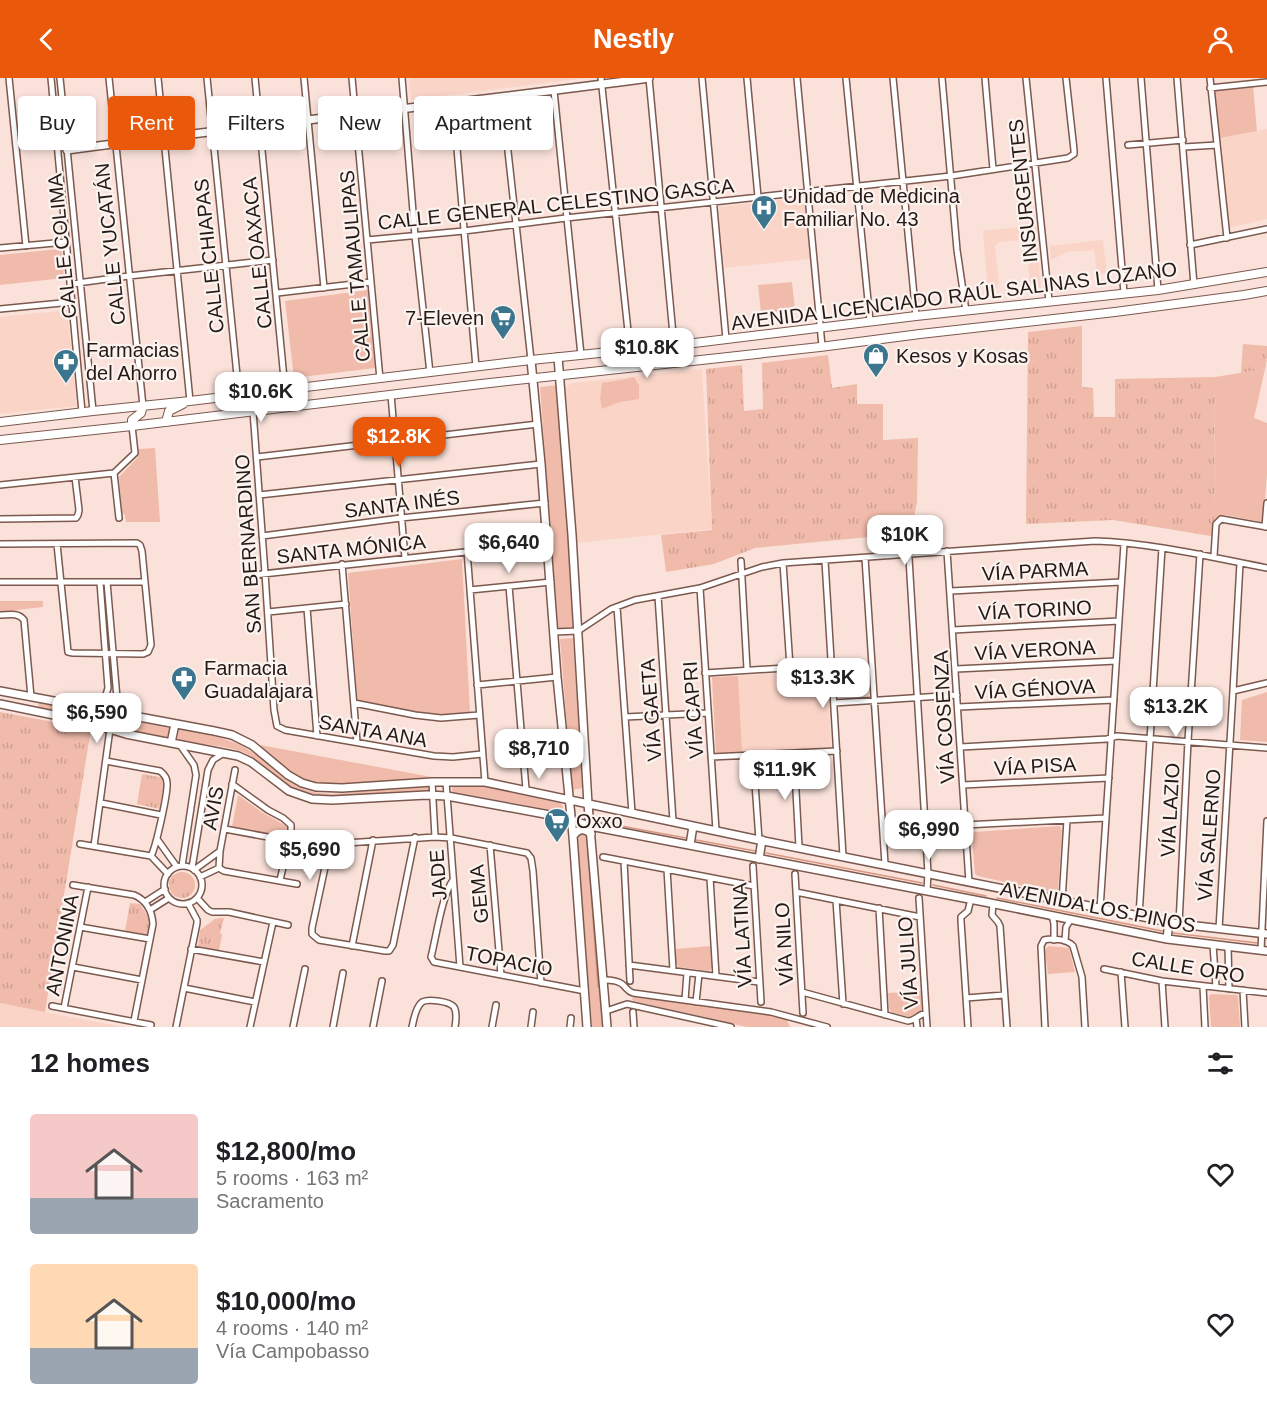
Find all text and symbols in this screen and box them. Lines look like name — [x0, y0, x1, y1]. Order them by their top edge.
icon: back — [30, 23, 63, 56]
icon: person — [1204, 23, 1237, 56]
text: Nestly — [593, 24, 674, 54]
chip: Buy — [18, 96, 96, 150]
chip: Rent — [108, 96, 195, 150]
chip: Filters — [207, 96, 306, 150]
chip: New — [318, 96, 402, 150]
chip: Apartment — [414, 96, 553, 150]
street label: INSURGENTES — [1005, 118, 1041, 264]
street label: CALLE YUCATÁN — [91, 162, 129, 326]
street label: CALLE TAMAULIPAS — [336, 169, 374, 363]
street label: CALLE COLIMA — [43, 172, 81, 320]
street label: CALLE GENERAL CELESTINO GASCA — [377, 174, 736, 234]
street label: CALLE OAXACA — [238, 175, 276, 330]
street label: CALLE CHIAPAS — [190, 178, 228, 334]
place label: Unidad de Medicina Familiar No. 43 — [783, 185, 961, 230]
hospital icon: Unidad de Medicina Familiar No. 43 — [749, 193, 779, 231]
street label: AVENIDA LICENCIADO RAÚL SALINAS LOZANO — [730, 258, 1178, 334]
supermarket icon: 7-Eleven — [488, 303, 518, 341]
place label: 7-Eleven — [405, 307, 484, 329]
pin: $10.8K — [598, 328, 696, 379]
text: $10.8K — [615, 336, 679, 358]
place label: Farmacias del Ahorro — [86, 339, 179, 384]
shop icon: Kesos y Kosas — [861, 341, 891, 379]
place label: Kesos y Kosas — [896, 345, 1028, 367]
pharmacy icon: Farmacias del Ahorro — [51, 347, 81, 385]
pin: $10.6K — [212, 372, 310, 423]
text: $10.6K — [229, 380, 293, 402]
pin: $12.8K — [350, 417, 448, 468]
text: $12.8K — [367, 425, 431, 447]
street label: SAN BERNARDINO — [231, 453, 265, 635]
street label: SANTA INÉS — [343, 486, 461, 522]
pin: $10K — [869, 515, 941, 566]
pin: $6,640 — [460, 523, 558, 574]
text: $10K — [881, 523, 929, 545]
street label: SANTA MÓNICA — [275, 530, 427, 568]
text: $6,640 — [478, 531, 540, 553]
street label: VÍA PARMA — [981, 557, 1089, 585]
street label: VÍA TORINO — [978, 596, 1092, 624]
street label: VÍA VERONA — [974, 636, 1097, 664]
street label: VÍA COSENZA — [929, 649, 958, 784]
place label: Farmacia Guadalajara — [204, 657, 314, 702]
street label: VÍA GAETA — [636, 657, 666, 762]
pin: $13.3K — [774, 658, 872, 709]
street label: VÍA CAPRI — [679, 660, 707, 760]
pharmacy icon: Farmacia Guadalajara — [169, 664, 199, 702]
text: $13.3K — [791, 666, 855, 688]
street label: VÍA GÉNOVA — [974, 675, 1097, 703]
pin: $13.2K — [1127, 687, 1225, 738]
pin: $6,590 — [48, 693, 146, 744]
text: $13.2K — [1144, 695, 1208, 717]
text: $6,590 — [66, 701, 128, 723]
street label: SANTA ANA — [317, 711, 430, 751]
pin: $8,710 — [490, 729, 588, 780]
text: $8,710 — [508, 737, 570, 759]
pin: $11.9K — [736, 750, 834, 801]
street label: VÍA PISA — [993, 753, 1077, 779]
text: $11.9K — [753, 758, 817, 780]
street label: VÍA LAZIO — [1157, 762, 1183, 858]
street label: VÍA SALERNO — [1193, 768, 1225, 902]
street label: AVIS — [198, 784, 228, 832]
supermarket icon: Oxxo — [542, 806, 572, 844]
place label: Oxxo — [576, 810, 623, 832]
pin: $6,990 — [880, 810, 978, 861]
text: $6,990 — [898, 818, 960, 840]
pin: $5,690 — [261, 830, 359, 881]
text: $5,690 — [279, 838, 341, 860]
street label: JADE — [425, 849, 451, 901]
street label: GEMA — [465, 863, 493, 924]
street label: AVENIDA LOS PINOS — [998, 877, 1198, 937]
street label: VÍA LATINA — [728, 881, 756, 988]
street label: ANTONINA — [41, 892, 83, 998]
street label: VÍA NILO — [771, 902, 797, 986]
street label: VÍA JULIO — [894, 916, 922, 1010]
street label: TOPACIO — [464, 942, 554, 980]
street label: CALLE ORO — [1130, 947, 1246, 987]
icon: filters — [1204, 1047, 1237, 1080]
text: 12 homes — [30, 1048, 150, 1078]
text: $12,800/mo — [216, 1136, 356, 1166]
icon: home — [78, 1138, 150, 1210]
icon: heart — [1204, 1158, 1237, 1191]
text: 5 rooms · 163 m² — [216, 1167, 368, 1189]
text: Sacramento — [216, 1190, 324, 1212]
text: $10,000/mo — [216, 1286, 356, 1316]
icon: home — [78, 1288, 150, 1360]
icon: heart — [1204, 1308, 1237, 1341]
text: 4 rooms · 140 m² — [216, 1317, 368, 1339]
text: Vía Campobasso — [216, 1340, 369, 1362]

